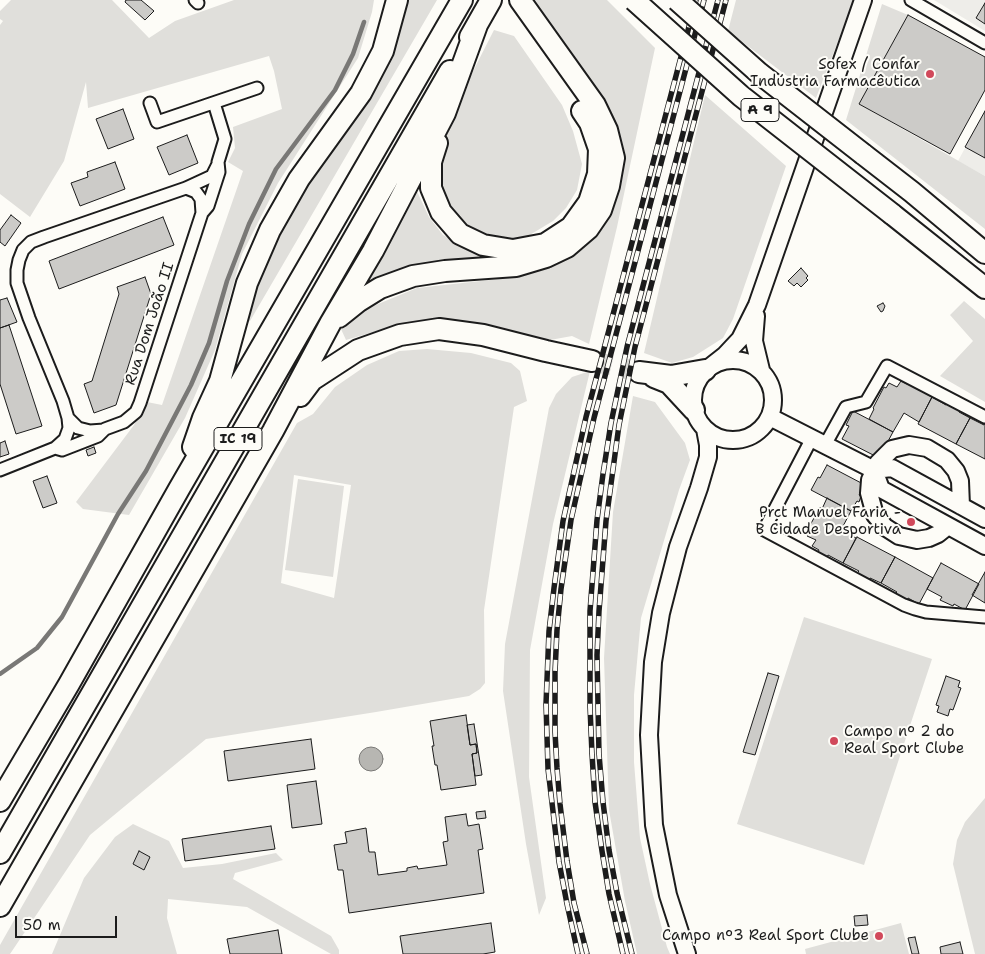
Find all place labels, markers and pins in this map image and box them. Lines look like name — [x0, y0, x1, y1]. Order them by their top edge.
place label: Sofex / Confar Indústria Farmacêutica — [750, 56, 920, 91]
marker: Sofex / Confar Indústria Farmacêutica — [924, 68, 936, 80]
place label: Prct Manuel Faria - B Cidade Desportiva — [756, 504, 901, 539]
marker: Prct Manuel Faria - B Cidade Desportiva — [905, 516, 917, 528]
place label: Campo nº 2 do Real Sport Clube — [844, 723, 964, 758]
marker: Campo nº 2 do Real Sport Clube — [828, 735, 840, 747]
place label: Campo nº3 Real Sport Clube — [662, 927, 869, 945]
marker: Campo nº3 Real Sport Clube — [873, 930, 885, 942]

